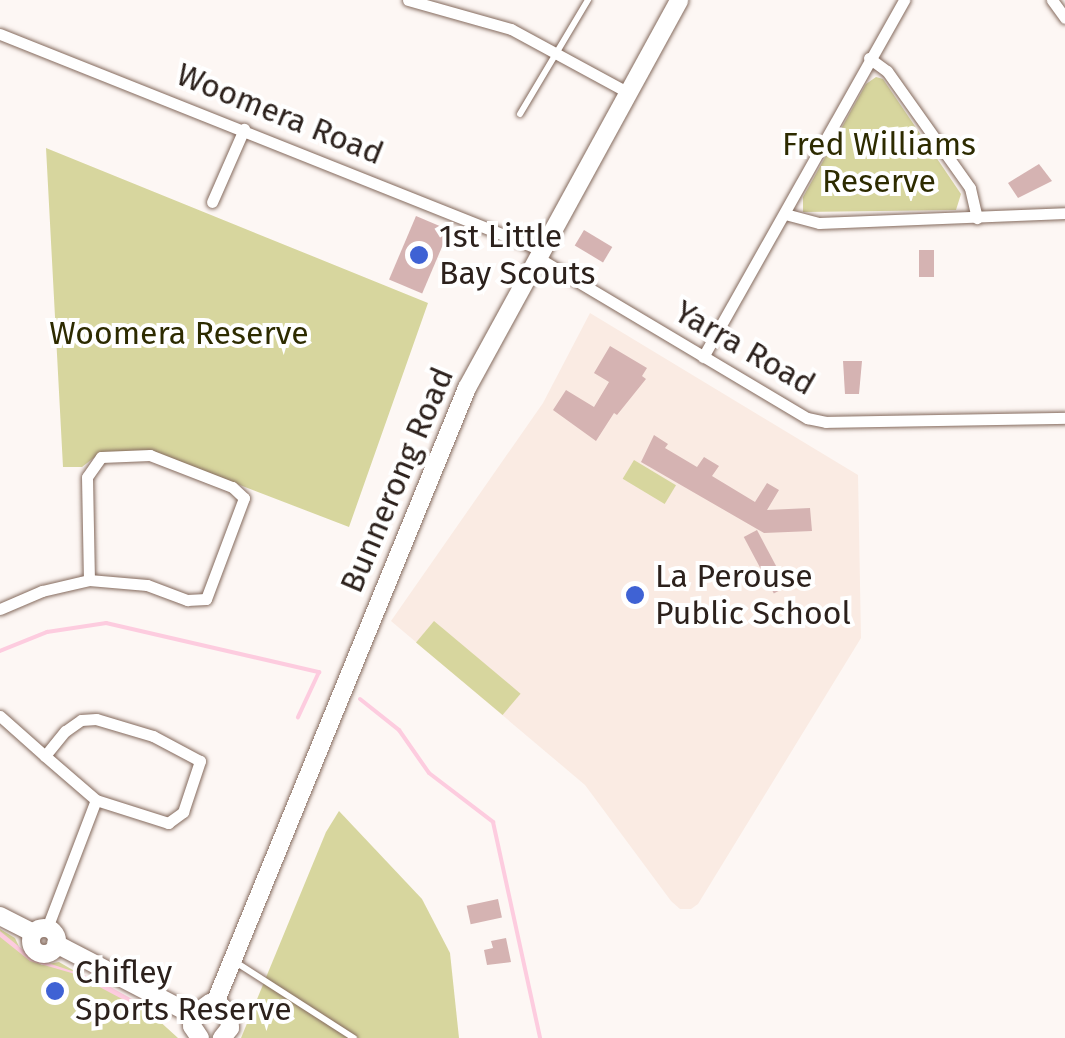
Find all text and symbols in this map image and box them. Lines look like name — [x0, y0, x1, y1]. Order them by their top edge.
street label: Woomera Road — [171, 55, 389, 173]
park label: Fred Williams Reserve — [782, 126, 976, 201]
place label: 1st Little Bay Scouts — [439, 218, 596, 293]
marker: 1st Little Bay Scouts — [408, 244, 430, 266]
street label: Yarra Road — [668, 292, 822, 404]
park label: Woomera Reserve — [49, 314, 309, 352]
street label: Bunnerong Road — [332, 362, 462, 598]
place label: La Perouse Public School — [655, 558, 851, 633]
marker: La Perouse Public School — [624, 584, 646, 606]
place label: Chifley Sports Reserve — [75, 954, 292, 1029]
marker: Chifley Sports Reserve — [44, 980, 66, 1002]

